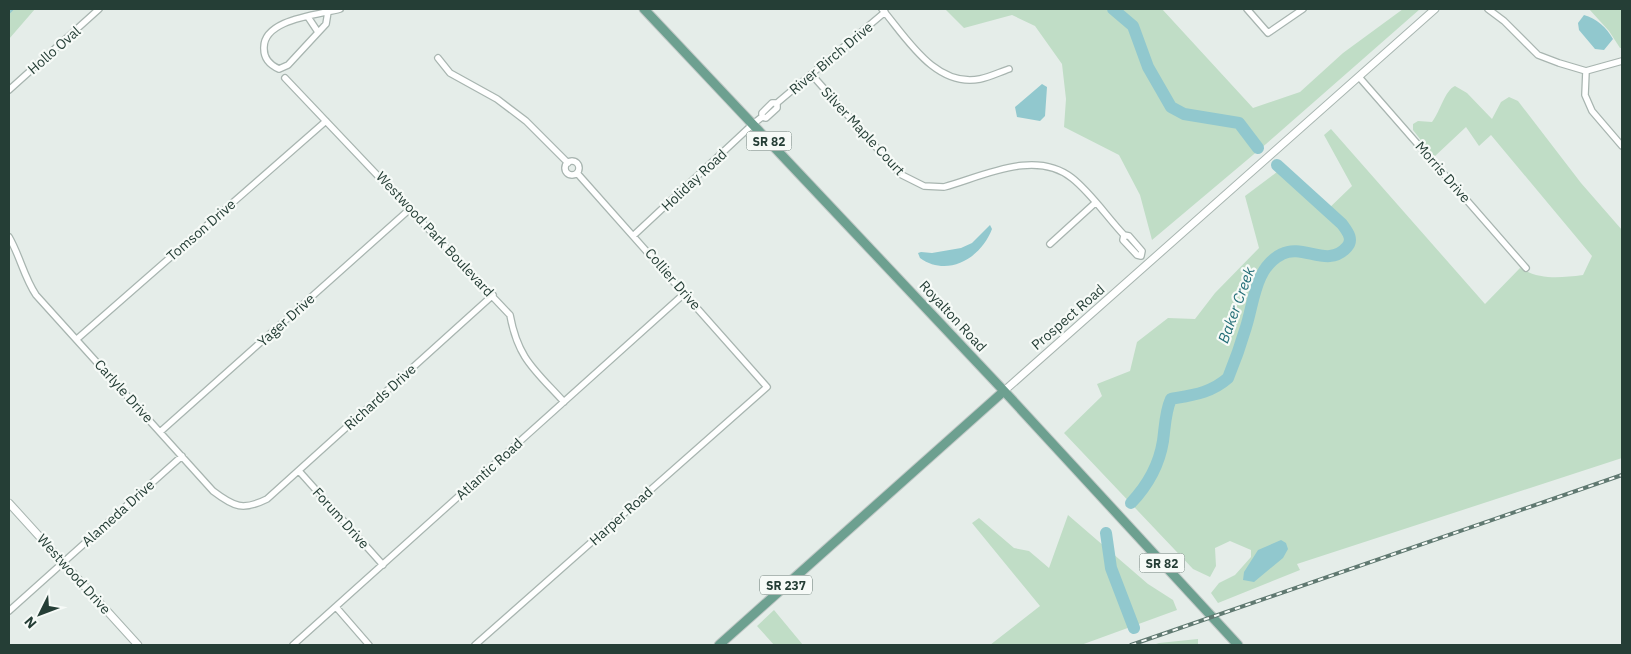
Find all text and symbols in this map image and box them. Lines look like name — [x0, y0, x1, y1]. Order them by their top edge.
street label: River Birch Drive — [785, 18, 877, 98]
street label: Hollo Oval — [24, 22, 84, 78]
street label: Silver Maple Court — [817, 83, 909, 179]
road number: SR 82 — [746, 132, 792, 150]
street label: Morris Drive — [1411, 138, 1475, 207]
street label: Holiday Road — [657, 145, 731, 215]
street label: Westwood Park Boulevard — [372, 168, 498, 300]
street label: Tomson Drive — [163, 195, 239, 265]
street label: Collier Drive — [641, 244, 705, 314]
water label: Baker Creek — [1213, 264, 1259, 346]
street label: Royalton Road — [915, 277, 991, 355]
street label: Prospect Road — [1028, 280, 1108, 354]
street label: Yager Drive — [254, 289, 319, 350]
street label: Carlyle Drive — [91, 356, 157, 427]
street label: Richards Drive — [340, 360, 420, 434]
street label: Atlantic Road — [452, 434, 526, 504]
street label: Alameda Drive — [78, 475, 158, 550]
street label: Harper Road — [586, 483, 656, 549]
street label: Forum Drive — [309, 484, 373, 553]
street label: Westwood Drive — [33, 530, 115, 618]
road number: SR 82 — [1140, 554, 1184, 572]
road number: SR 237 — [760, 576, 812, 594]
north arrow — [15, 589, 65, 639]
text: N — [20, 613, 40, 632]

